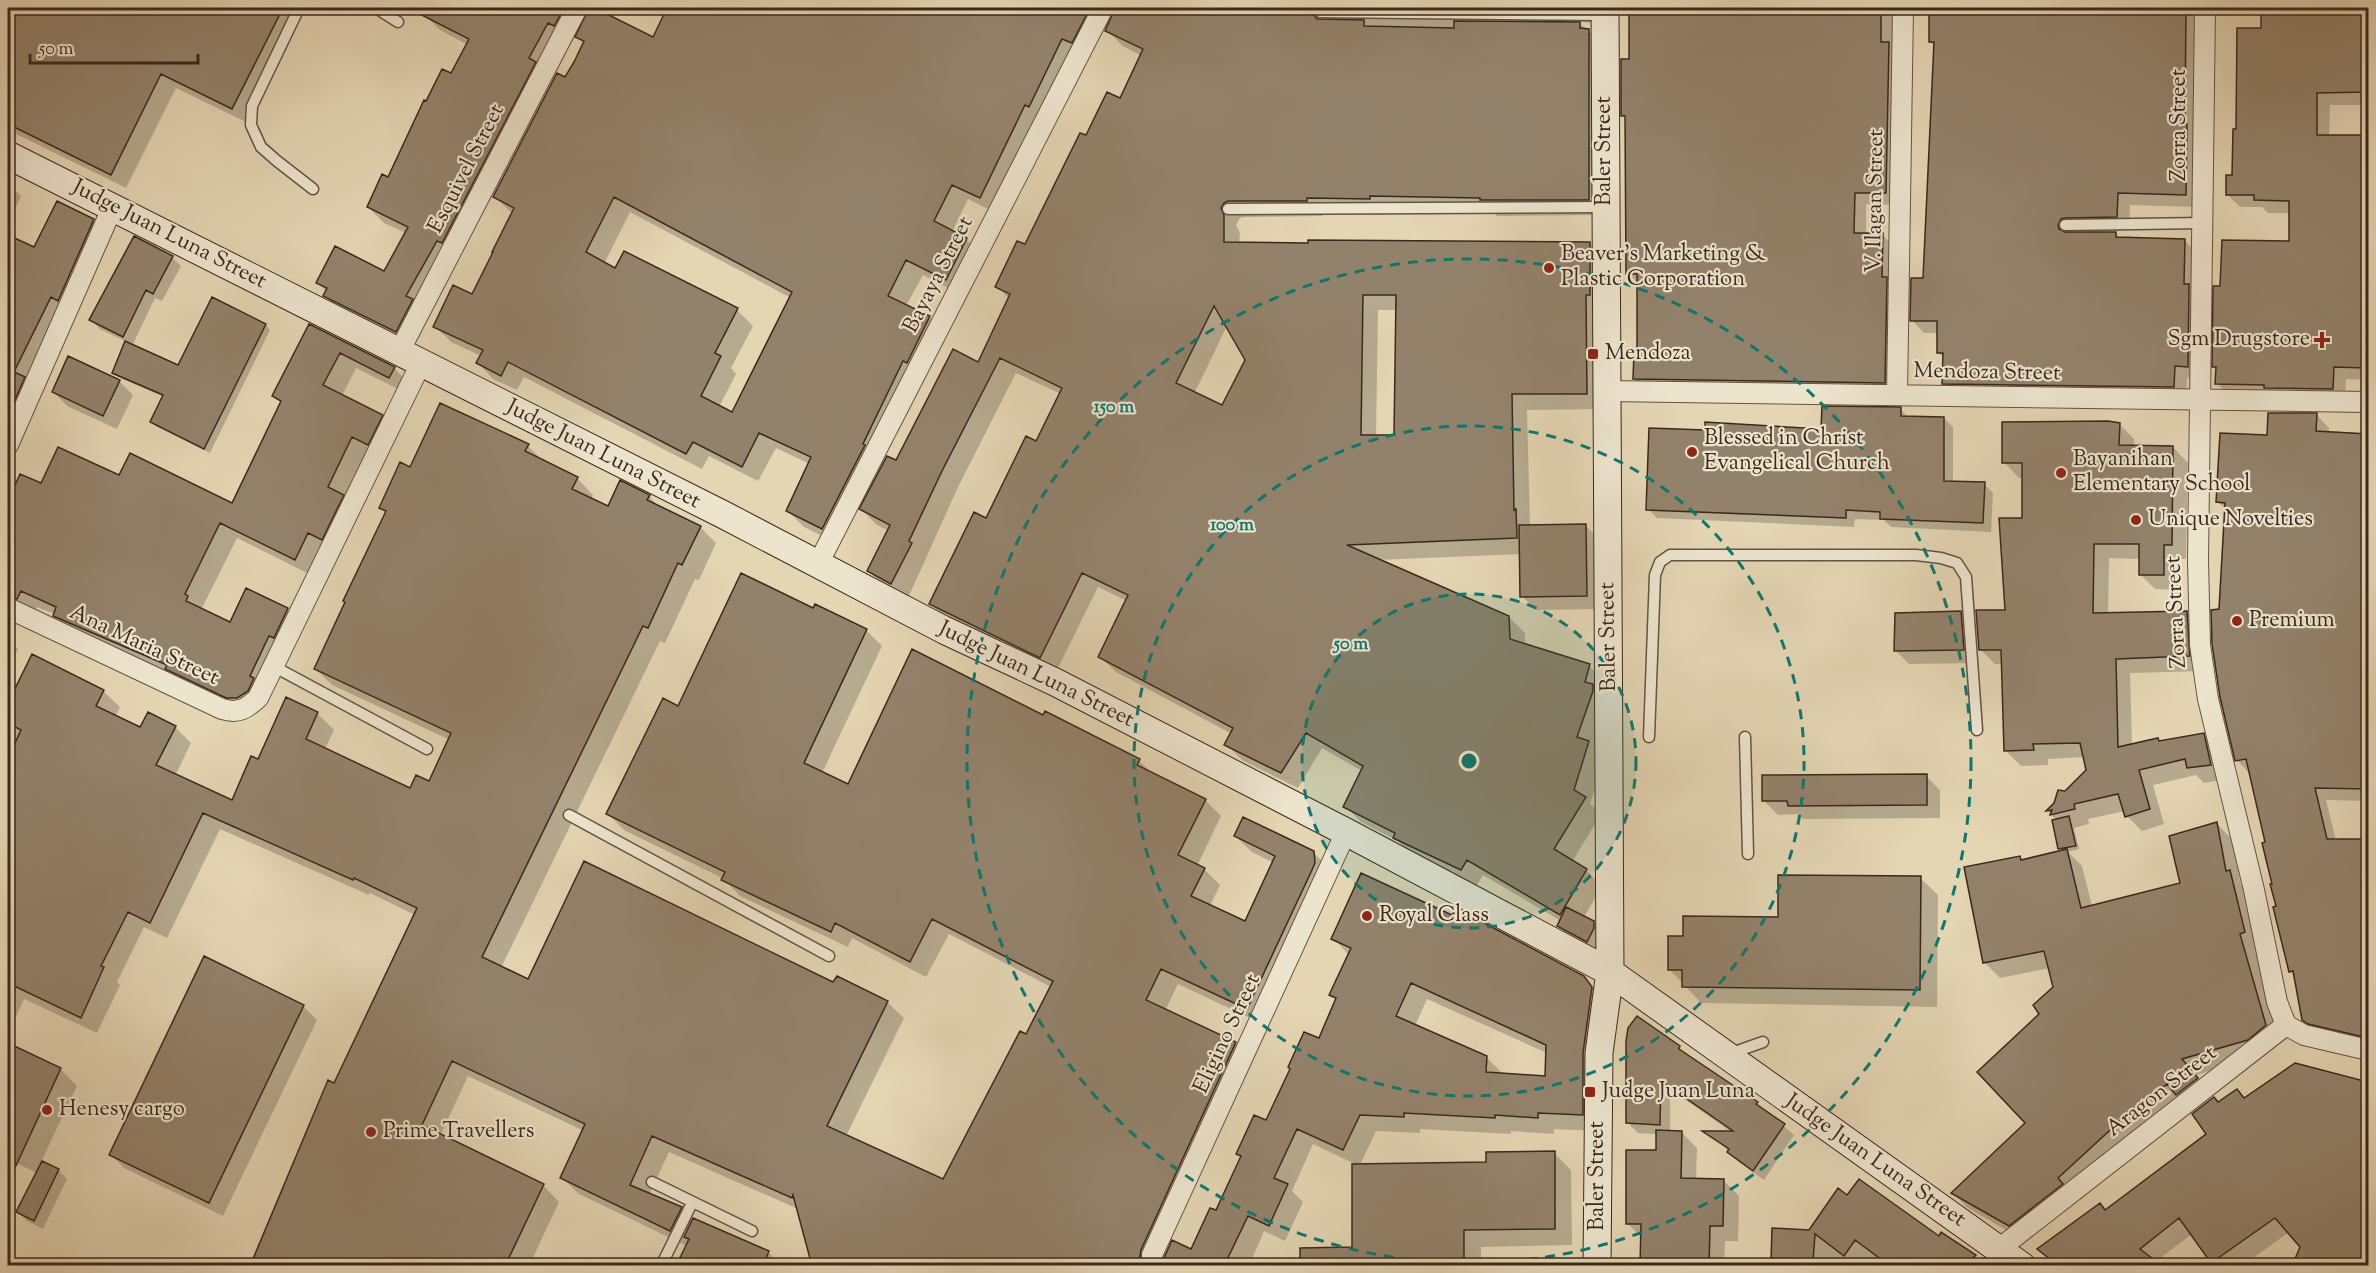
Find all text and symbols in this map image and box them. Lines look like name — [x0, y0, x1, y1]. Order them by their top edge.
scale bar — [30, 27, 198, 65]
text: 50 m — [38, 37, 74, 63]
street label: Zorra Street — [2164, 68, 2196, 181]
street label: Baler Street — [1589, 96, 1621, 206]
street label: Esquivel Street — [421, 98, 514, 239]
street label: V. Ilagan Street — [1859, 128, 1893, 273]
street label: Judge Juan Luna Street — [65, 172, 272, 298]
street label: Bayaya Street — [896, 211, 982, 339]
place label: Beaver's Marketing & Plastic Corporation — [1561, 239, 1766, 296]
marker: Beaver's Marketing & Plastic Corporation — [1542, 261, 1556, 275]
place label: Sgm Drugstore — [2167, 324, 2310, 356]
marker: Sgm Drugstore — [2315, 333, 2329, 347]
place label: Mendoza — [1605, 338, 1691, 370]
marker: Mendoza — [1586, 347, 1600, 361]
street label: Mendoza Street — [1913, 356, 2061, 390]
street label: Judge Juan Luna Street — [499, 392, 706, 518]
text: 150 m — [1094, 395, 1134, 421]
place label: Blessed in Christ Evangelical Church — [1704, 423, 1890, 480]
place label: Bayanihan Elementary School — [2073, 444, 2250, 501]
marker: Blessed in Christ Evangelical Church — [1685, 445, 1699, 459]
marker: Bayanihan Elementary School — [2054, 466, 2068, 480]
place label: Unique Novelties — [2148, 504, 2313, 536]
text: 100 m — [1210, 513, 1254, 539]
marker: Unique Novelties — [2129, 513, 2143, 527]
street label: Zorra Street — [2158, 554, 2196, 669]
street label: Baler Street — [1592, 581, 1626, 692]
street label: Ana Maria Street — [64, 597, 225, 695]
place label: Premium — [2249, 605, 2335, 637]
street label: Judge Juan Luna Street — [932, 613, 1140, 737]
marker: Premium — [2230, 614, 2244, 628]
text: 50 m — [1332, 632, 1368, 658]
centre of rings — [1459, 751, 1479, 771]
place label: Royal Class — [1379, 900, 1489, 932]
marker: Royal Class — [1360, 909, 1374, 923]
street label: Eligino Street — [1186, 968, 1270, 1099]
street label: Aragon Street — [2100, 1038, 2224, 1145]
place label: Judge Juan Luna — [1601, 1076, 1755, 1108]
marker: Judge Juan Luna — [1583, 1085, 1597, 1099]
street label: Judge Juan Luna Street — [1777, 1086, 1972, 1236]
place label: Henesy cargo — [59, 1094, 185, 1126]
marker: Henesy cargo — [40, 1103, 54, 1117]
place label: Prime Travellers — [383, 1116, 534, 1148]
street label: Baler Street — [1582, 1121, 1614, 1231]
marker: Prime Travellers — [364, 1125, 378, 1139]

